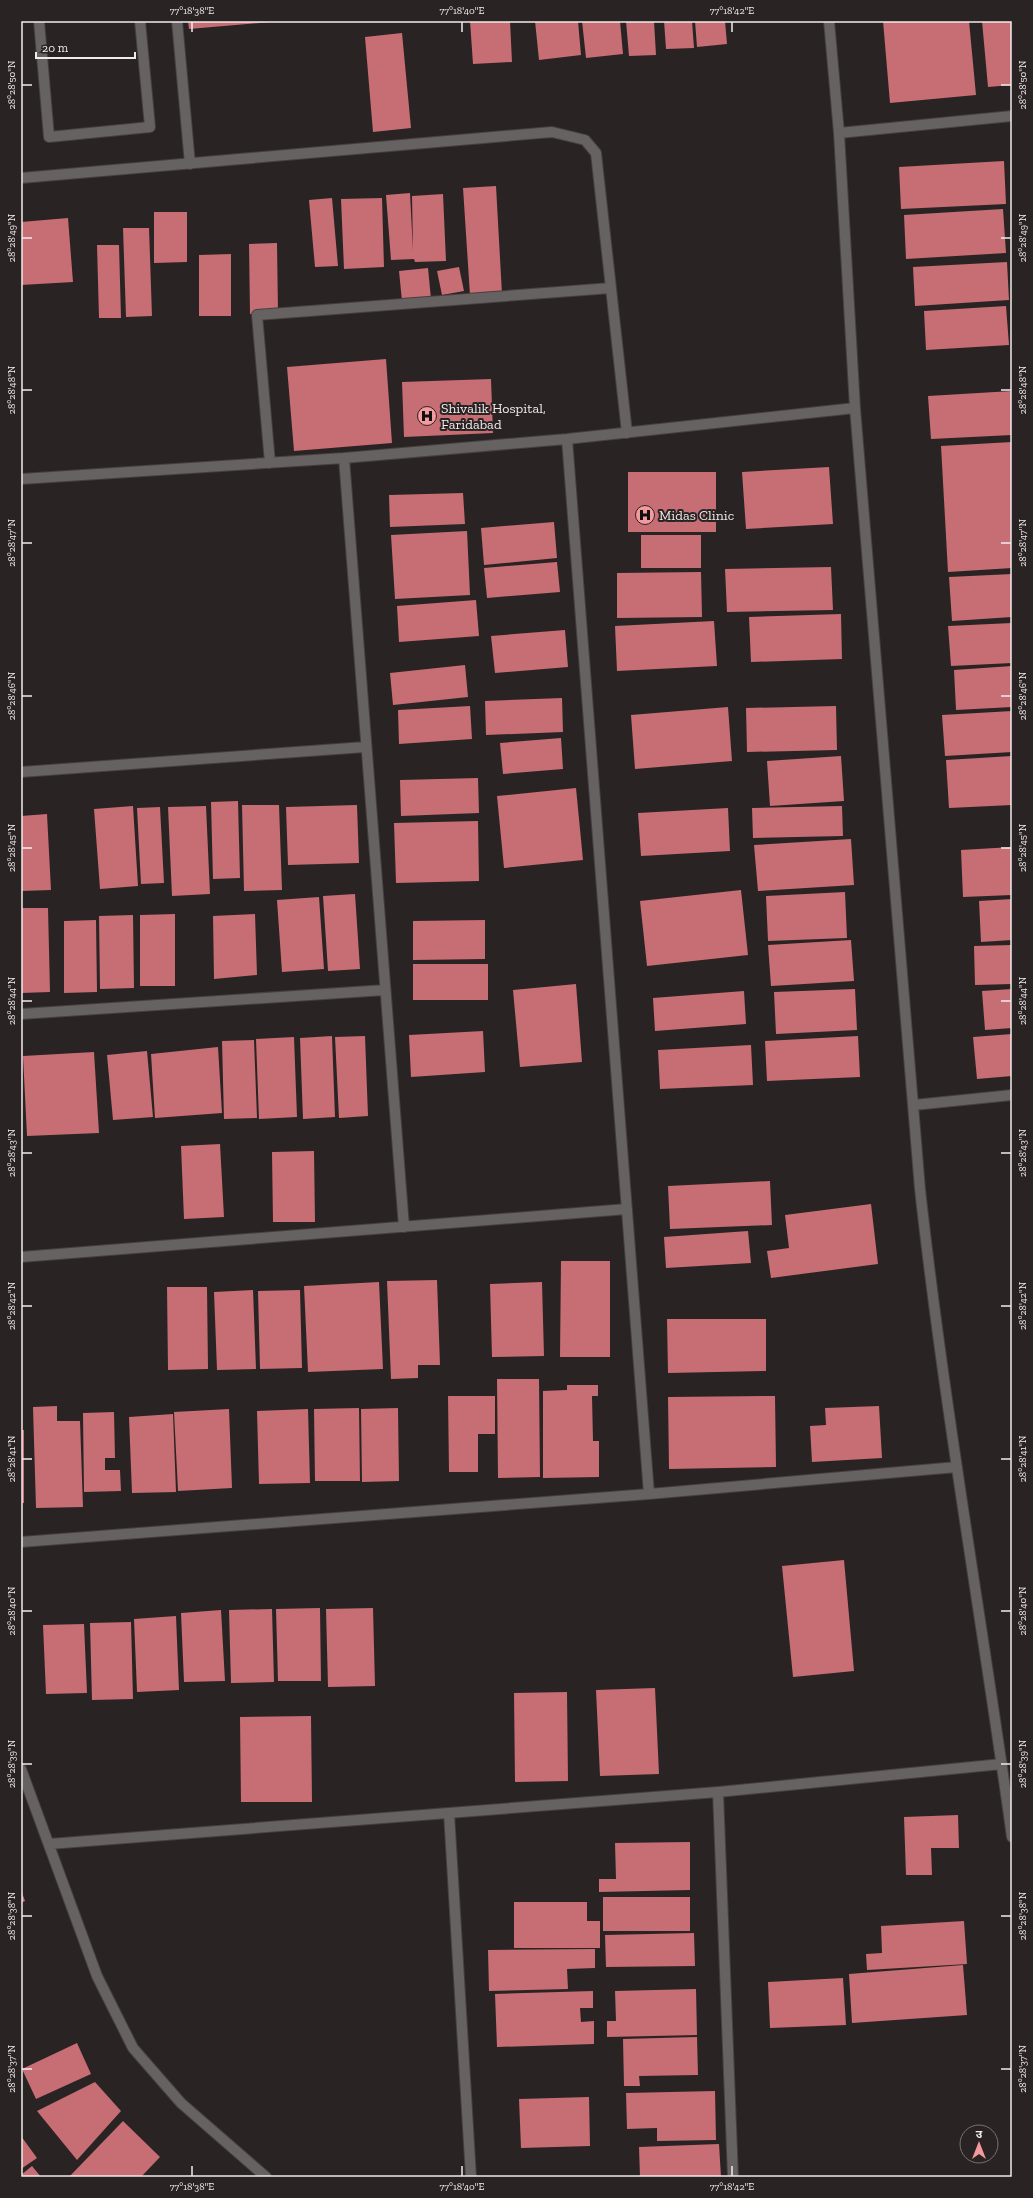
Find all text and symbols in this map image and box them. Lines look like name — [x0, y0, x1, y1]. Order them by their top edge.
text: 77°18'38"E — [170, 5, 214, 17]
text: 77°18'40"E — [440, 5, 485, 17]
text: 77°18'42"E — [710, 5, 754, 17]
scale bar — [36, 34, 135, 60]
text: 20 m — [42, 41, 69, 55]
text: 28°28'50"N — [6, 60, 18, 109]
text: 28°28'50"N — [1017, 60, 1029, 109]
text: 28°28'49"N — [6, 213, 18, 262]
text: 28°28'49"N — [1017, 213, 1029, 262]
text: 28°28'48"N — [6, 365, 18, 414]
text: 28°28'48"N — [1017, 365, 1029, 414]
place label: Shivalik Hospital, Faridabad — [441, 400, 546, 433]
hospital icon: Shivalik Hospital, Faridabad — [416, 405, 438, 427]
hospital icon: Midas Clinic — [634, 504, 656, 526]
place label: Midas Clinic — [659, 507, 734, 524]
text: 28°28'47"N — [6, 519, 18, 567]
text: 28°28'47"N — [1017, 519, 1029, 567]
text: 28°28'46"N — [6, 671, 18, 720]
text: 28°28'46"N — [1017, 671, 1029, 720]
text: 28°28'45"N — [6, 823, 18, 872]
text: 28°28'45"N — [1017, 823, 1029, 872]
text: 28°28'44"N — [6, 976, 18, 1025]
text: 28°28'44"N — [1017, 976, 1029, 1025]
text: 28°28'43"N — [6, 1128, 18, 1177]
text: 28°28'43"N — [1017, 1128, 1029, 1177]
text: 28°28'42"N — [6, 1281, 18, 1330]
text: 28°28'42"N — [1017, 1281, 1029, 1330]
text: 28°28'41"N — [6, 1435, 18, 1482]
text: 28°28'41"N — [1017, 1435, 1029, 1482]
text: 28°28'40"N — [6, 1586, 18, 1635]
text: 28°28'40"N — [1017, 1586, 1029, 1635]
text: 28°28'39"N — [6, 1739, 18, 1788]
text: 28°28'39"N — [1017, 1739, 1029, 1788]
text: 28°28'38"N — [6, 1891, 18, 1940]
text: 28°28'38"N — [1017, 1891, 1029, 1940]
text: 28°28'37"N — [6, 2045, 18, 2093]
text: 28°28'37"N — [1017, 2045, 1029, 2093]
north arrow — [959, 2124, 999, 2164]
text: उ — [976, 2128, 983, 2141]
text: 77°18'38"E — [170, 2181, 214, 2193]
text: 77°18'40"E — [440, 2181, 485, 2193]
text: 77°18'42"E — [710, 2181, 754, 2193]

